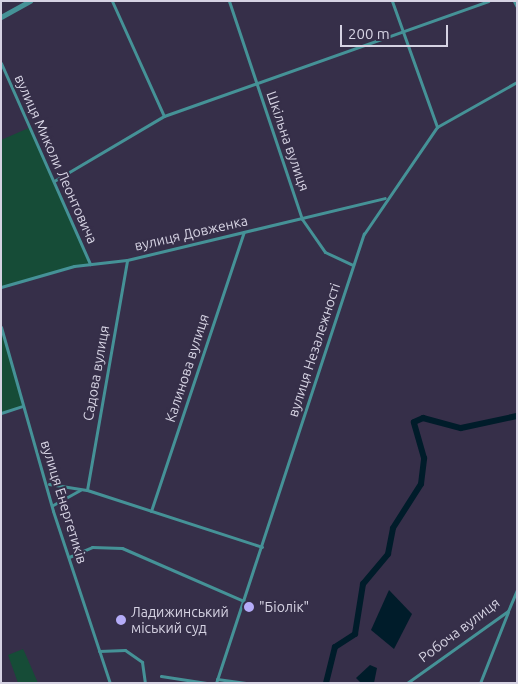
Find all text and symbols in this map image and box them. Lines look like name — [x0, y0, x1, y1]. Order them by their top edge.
scale bar — [343, 15, 450, 47]
text: 200 m — [348, 25, 390, 42]
street label: вулиця Миколи Леонтовича — [11, 72, 101, 246]
street label: Шкільна вулиця — [263, 89, 313, 193]
street label: вулиця Довженка — [133, 212, 249, 254]
street label: вулиця Незалежності — [284, 281, 344, 419]
street label: Калинова вулиця — [162, 312, 212, 424]
street label: Садова вулиця — [79, 324, 113, 422]
street label: вулиця Енергетиків — [37, 438, 91, 566]
street label: Робоча вулиця — [415, 594, 503, 666]
place label: "Біолік" — [259, 599, 309, 615]
marker: "Біолік" — [243, 601, 255, 613]
place label: Ладижинський міський суд — [131, 604, 229, 636]
marker: Ладижинський міський суд — [115, 614, 127, 626]

